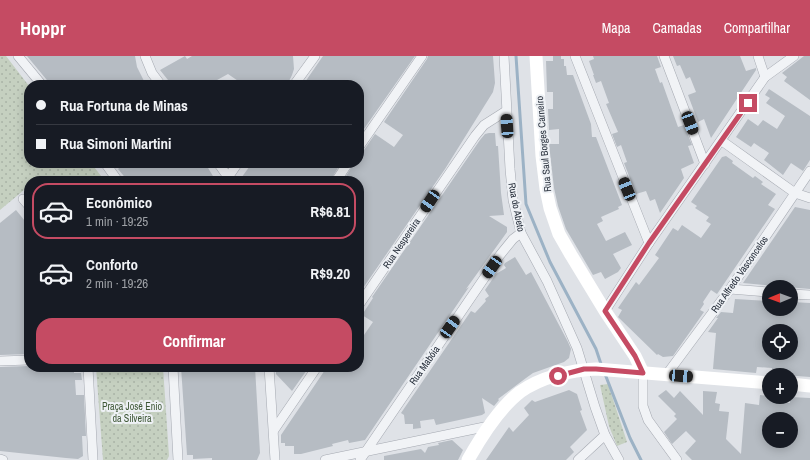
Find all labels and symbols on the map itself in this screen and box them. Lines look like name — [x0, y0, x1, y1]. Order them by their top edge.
route end — [739, 94, 757, 112]
street label: Rua Saul Borges Carneiro — [533, 95, 554, 192]
car — [680, 110, 700, 136]
car — [500, 114, 514, 138]
car — [617, 176, 637, 202]
street label: Rua do Abeto — [505, 181, 528, 233]
car — [418, 188, 442, 214]
street label: Rua Nespereira — [380, 215, 423, 271]
street label: Rua Alfredo Vasconcelos — [708, 233, 771, 315]
car — [480, 254, 504, 280]
north arrow — [762, 280, 798, 316]
car — [438, 314, 462, 340]
street label: Rua Mabóia — [406, 343, 443, 387]
route start — [549, 367, 567, 385]
car — [669, 369, 693, 383]
park label: Praça José Enio da Silveira — [102, 400, 163, 425]

